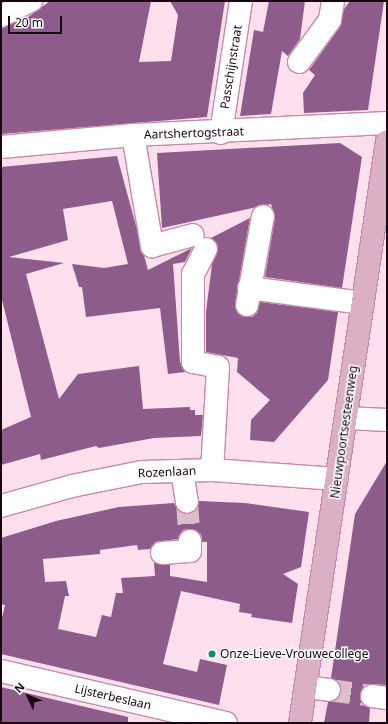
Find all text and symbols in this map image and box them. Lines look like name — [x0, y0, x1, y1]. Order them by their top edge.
scale bar — [10, 8, 64, 34]
text: 20 m — [15, 14, 43, 31]
street label: Passchijnstraat — [217, 24, 245, 110]
street label: Aartshertogstraat — [144, 124, 244, 142]
street label: Nieuwpoortsesteenweg — [328, 365, 360, 499]
street label: Rozenlaan — [137, 463, 197, 481]
place label: Onze-Lieve-Vrouwecollege — [220, 647, 368, 661]
marker: Onze-Lieve-Vrouwecollege — [207, 649, 217, 659]
north arrow — [8, 676, 48, 716]
text: N — [10, 679, 28, 696]
street label: Lijsterbeslaan — [73, 681, 153, 713]

